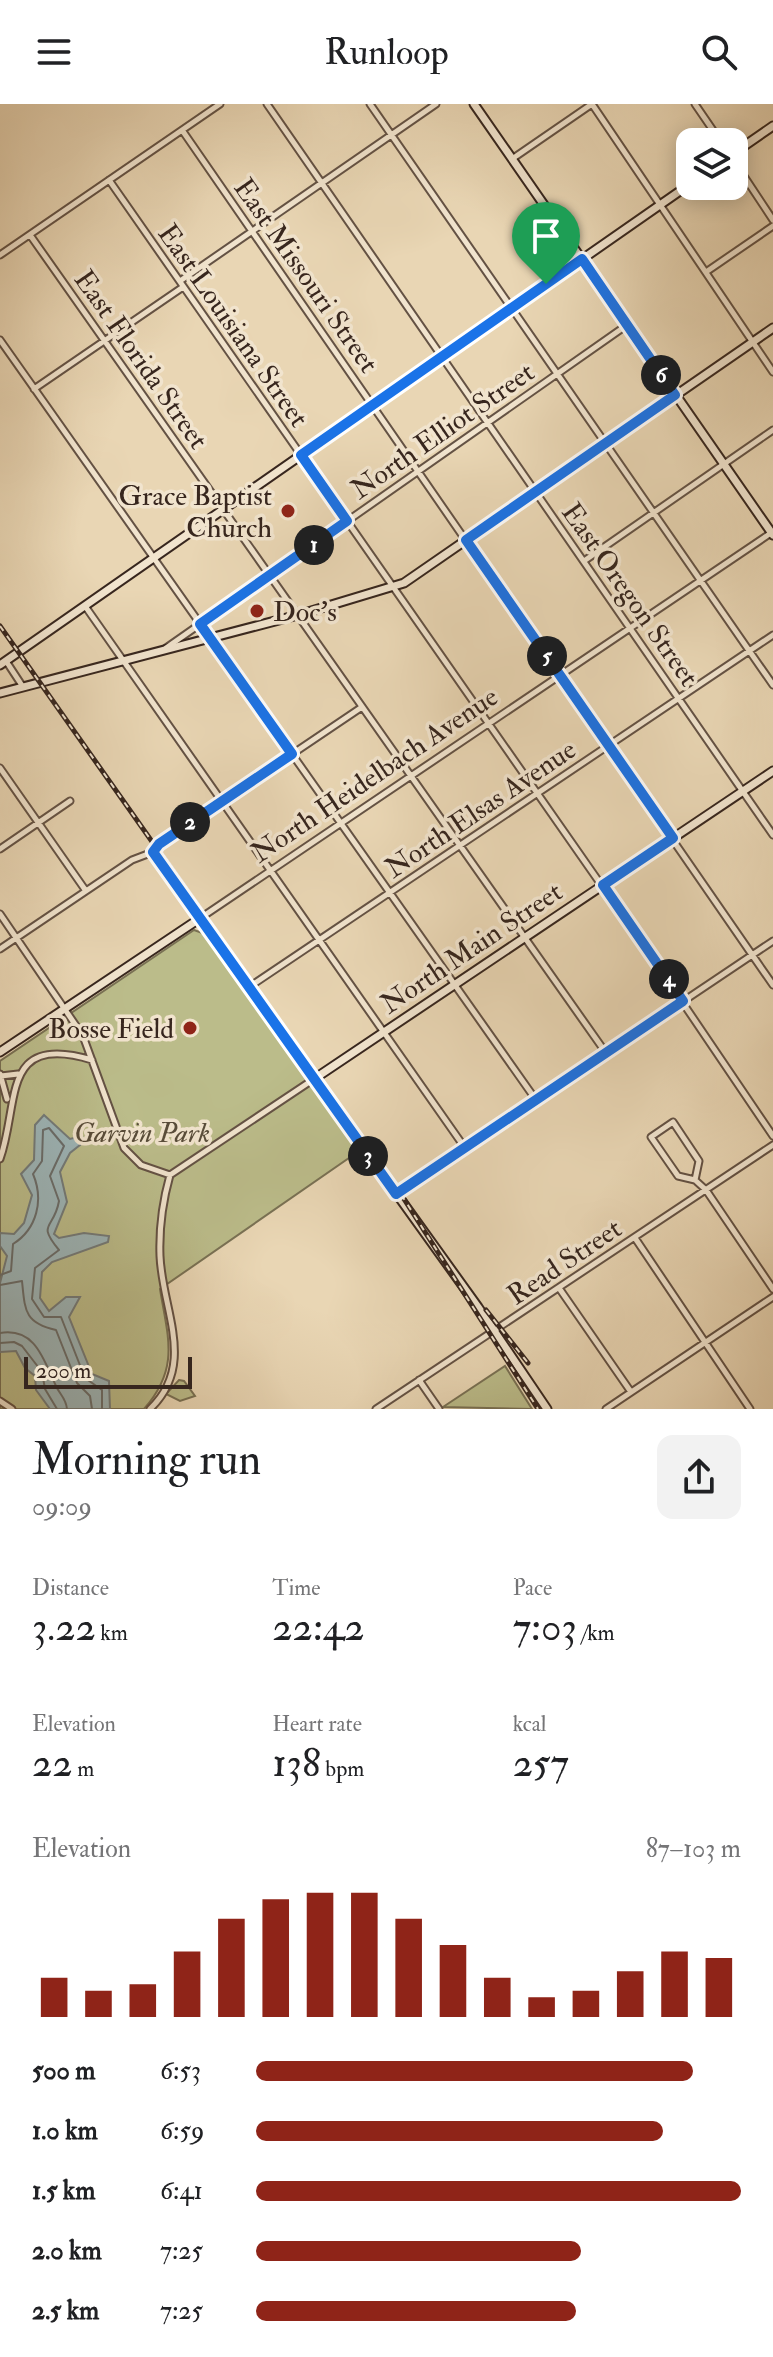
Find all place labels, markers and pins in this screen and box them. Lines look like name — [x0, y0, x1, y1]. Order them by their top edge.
pin — [512, 202, 580, 284]
pin: 6 — [641, 355, 681, 395]
place label: Grace Baptist Church — [118, 479, 272, 546]
marker: Grace Baptist Church — [279, 502, 297, 520]
pin: 1 — [294, 525, 334, 565]
place label: Doc's — [273, 595, 337, 630]
marker: Doc's — [248, 602, 266, 620]
pin: 5 — [527, 636, 567, 676]
pin: 2 — [170, 802, 210, 842]
pin: 4 — [649, 959, 689, 999]
place label: Bosse Field — [48, 1012, 174, 1047]
marker: Bosse Field — [181, 1019, 199, 1037]
pin: 3 — [348, 1136, 388, 1176]

